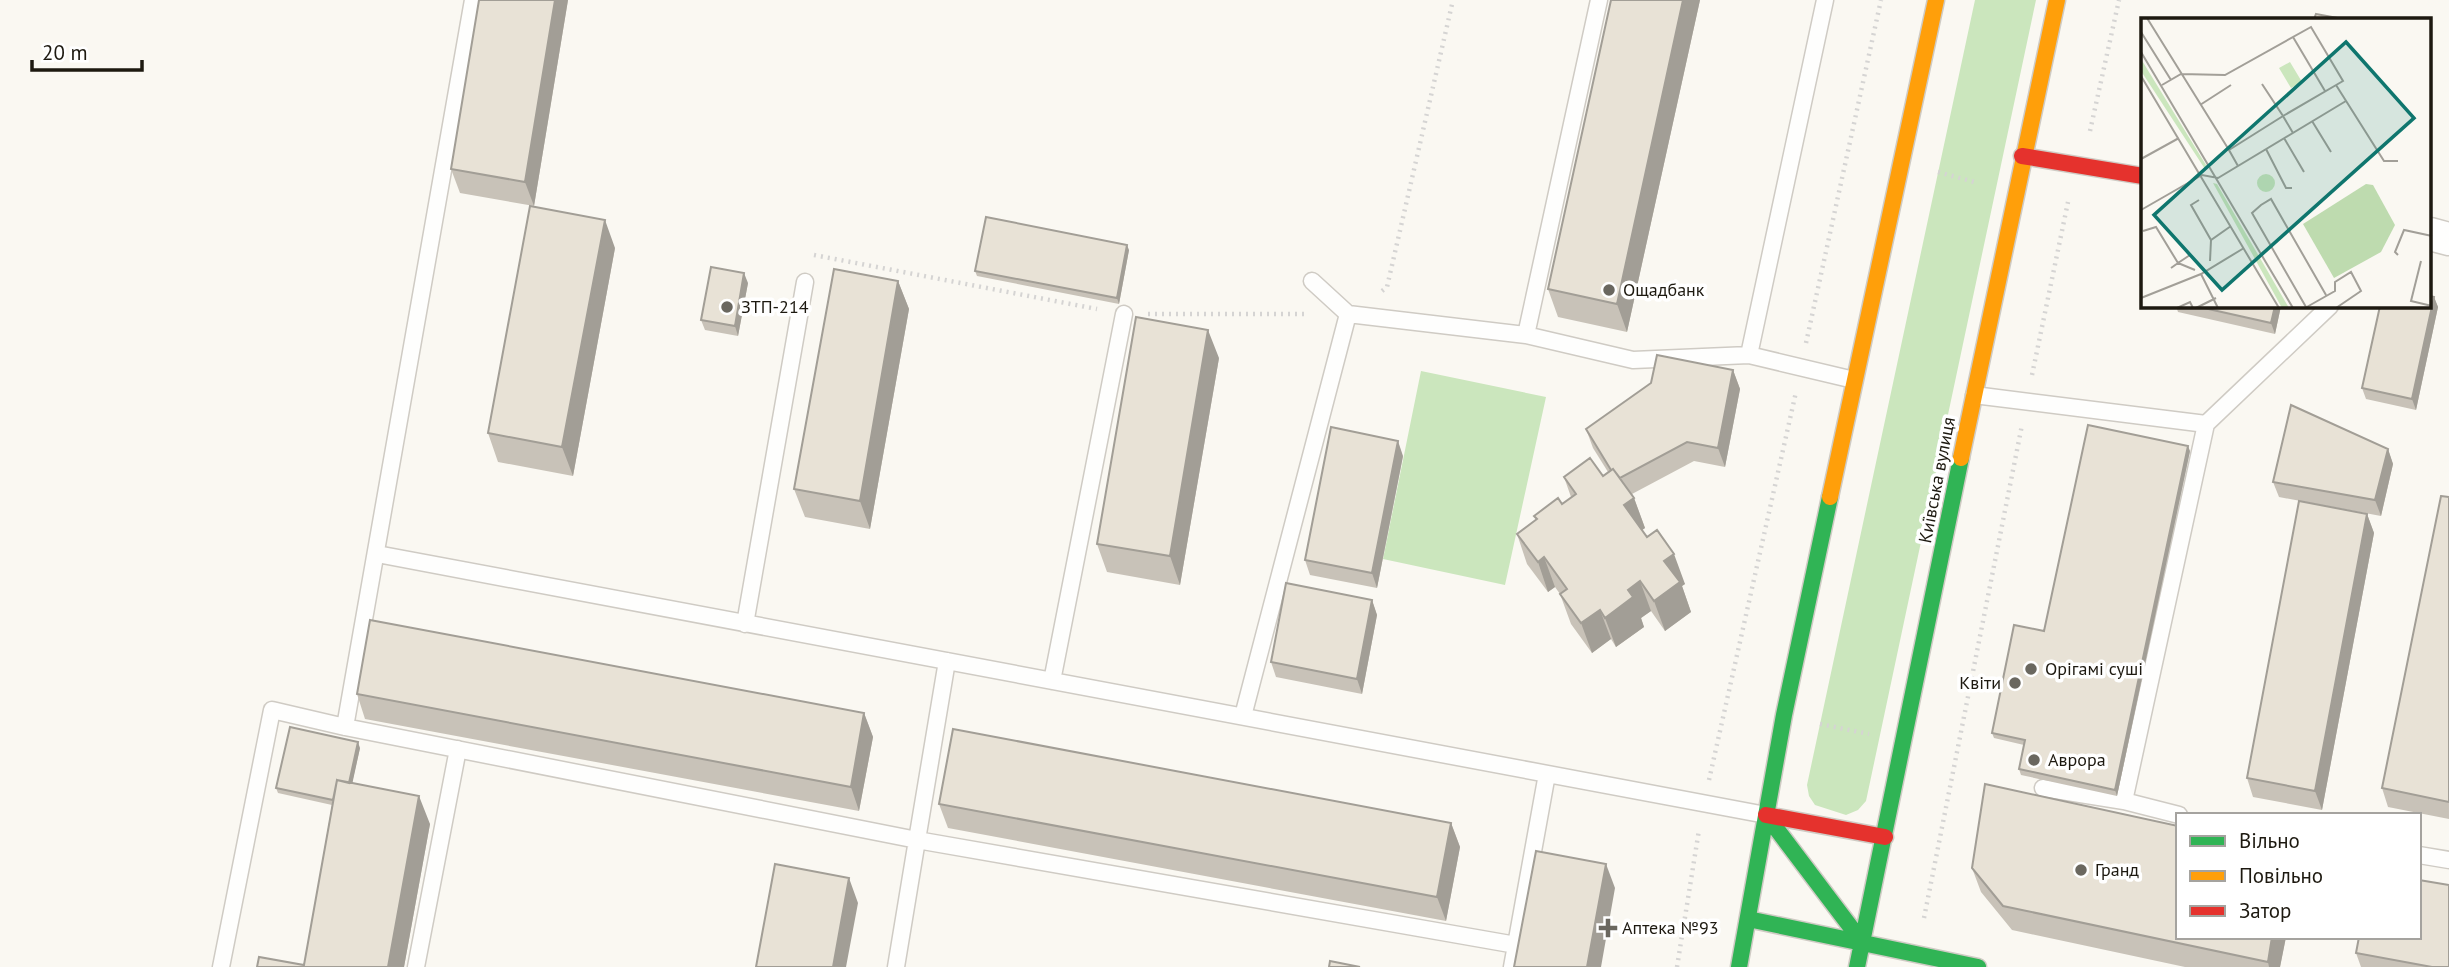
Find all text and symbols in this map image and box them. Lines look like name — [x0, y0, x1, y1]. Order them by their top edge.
inset map — [2141, 18, 2432, 308]
scale bar — [32, 28, 142, 72]
text: 20 m — [42, 39, 88, 66]
place label: Ощадбанк — [1623, 278, 1705, 301]
marker: Ощадбанк — [1601, 282, 1617, 298]
place label: ЗТП-214 — [741, 295, 809, 318]
marker: ЗТП-214 — [719, 299, 735, 315]
street label: Київська вулиця — [1913, 415, 1960, 545]
place label: Орігамі суші — [2045, 657, 2143, 680]
marker: Орігамі суші — [2023, 661, 2039, 677]
place label: Квiти — [1959, 671, 2001, 694]
marker: Квiти — [2007, 675, 2023, 691]
place label: Аврора — [2048, 748, 2106, 771]
marker: Аврора — [2026, 752, 2042, 768]
legend — [2176, 813, 2421, 939]
text: Вільно — [2239, 827, 2300, 854]
place label: Гранд — [2095, 858, 2139, 881]
marker: Гранд — [2073, 862, 2089, 878]
text: Повільно — [2239, 862, 2323, 889]
text: Затор — [2239, 897, 2291, 924]
place label: Аптека №93 — [1622, 916, 1719, 939]
marker: Аптека №93 — [1600, 920, 1616, 936]

